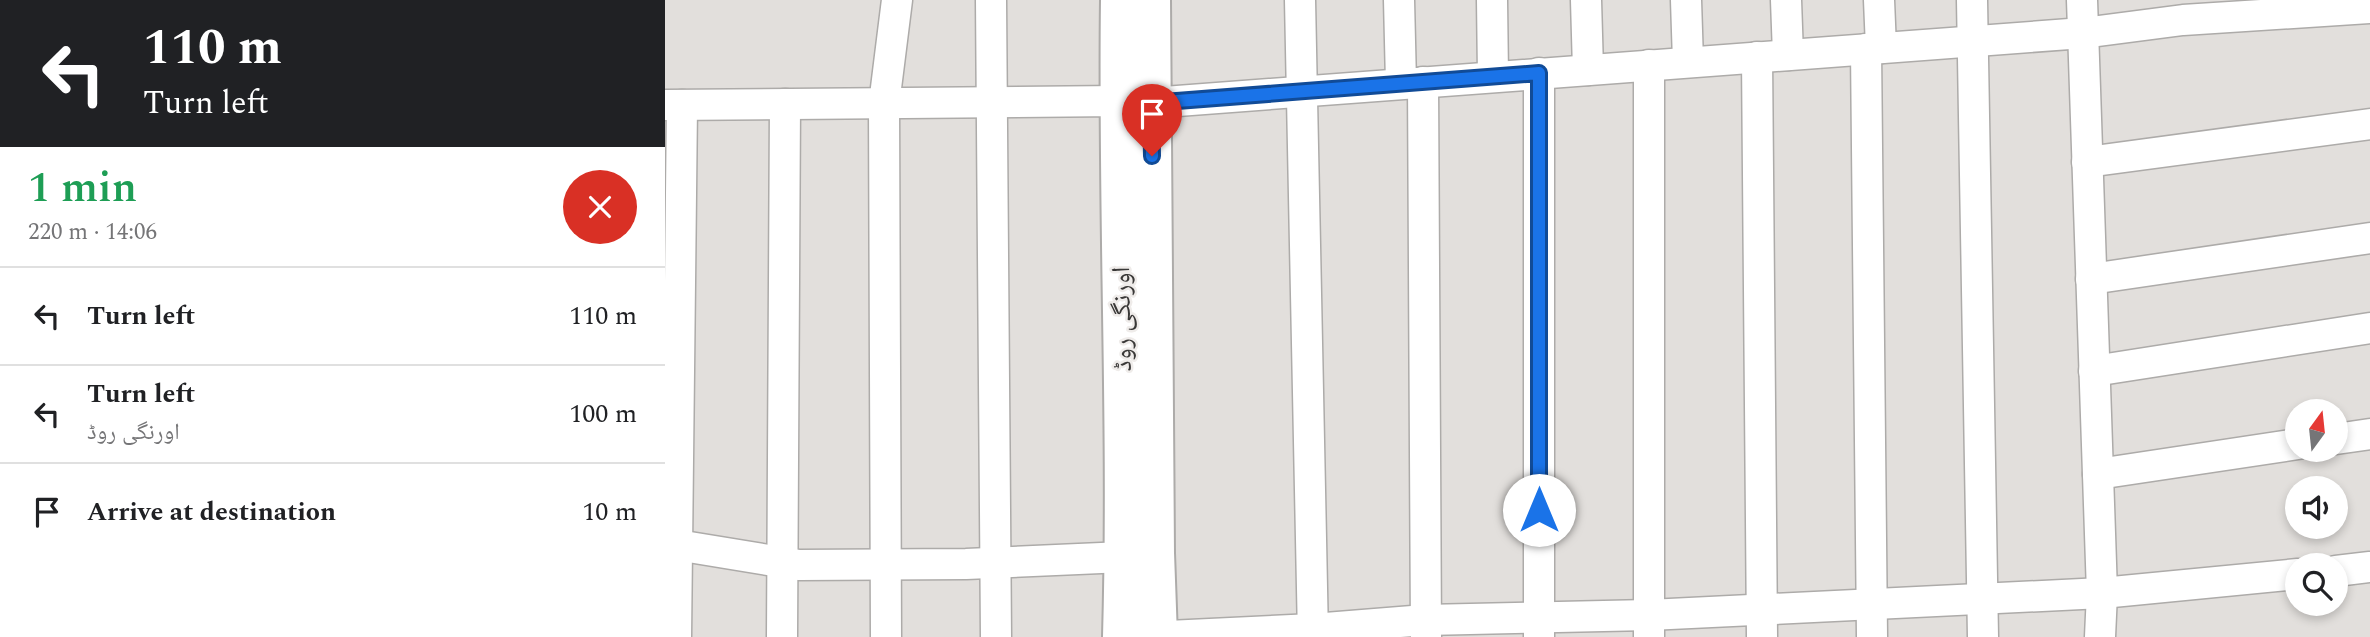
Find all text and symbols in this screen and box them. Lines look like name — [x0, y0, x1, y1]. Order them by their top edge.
text: 110 m — [143, 11, 282, 86]
icon: left — [28, 28, 119, 119]
text: Turn left — [143, 79, 269, 128]
pin — [1122, 84, 1182, 156]
icon: arrive — [1133, 95, 1171, 133]
text: 1 min — [28, 157, 137, 220]
button: close — [563, 170, 637, 244]
text: 220 m · 14:06 — [28, 215, 157, 250]
street label: اورنگی روڈ — [1101, 266, 1143, 372]
text: Turn left — [87, 296, 195, 336]
text: 110 m — [569, 296, 637, 336]
icon: left — [28, 297, 66, 335]
text: Turn left — [87, 374, 195, 414]
text: 100 m — [569, 394, 637, 434]
icon: left — [28, 395, 66, 433]
north arrow — [2285, 399, 2349, 462]
map controls — [2285, 399, 2348, 616]
text: اورنگی روڈ — [87, 415, 180, 450]
position arrow — [1502, 473, 1576, 547]
button: sound — [2285, 476, 2348, 539]
text: Arrive at destination — [87, 492, 336, 532]
text: 10 m — [582, 492, 637, 532]
icon: arrive — [28, 493, 66, 531]
button: search — [2285, 553, 2348, 616]

